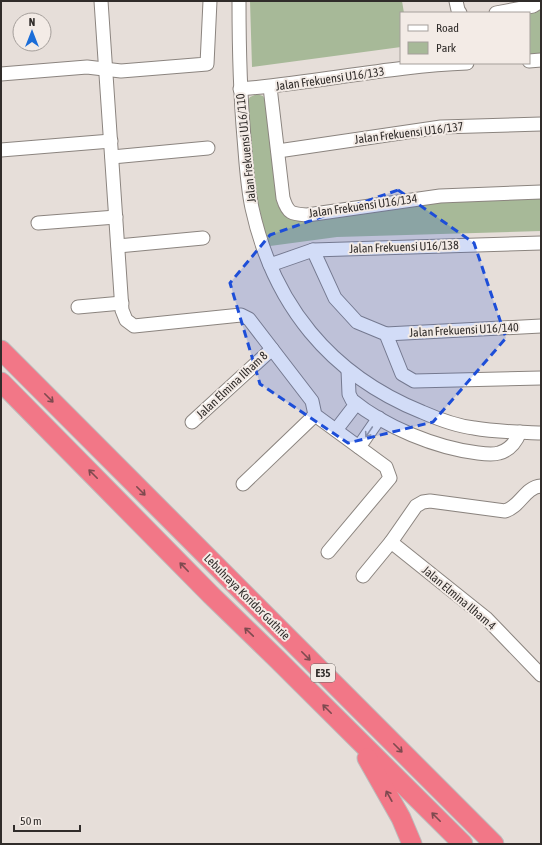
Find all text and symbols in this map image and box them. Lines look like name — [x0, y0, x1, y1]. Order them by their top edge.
north arrow — [12, 12, 52, 52]
legend — [400, 12, 530, 64]
text: N — [29, 16, 35, 28]
text: Road — [436, 21, 459, 35]
text: Park — [436, 41, 457, 55]
street label: Jalan Frekuensi U16/133 — [275, 64, 385, 94]
street label: Jalan Frekuensi U16/110 — [233, 92, 259, 203]
street label: Jalan Frekuensi U16/137 — [354, 119, 465, 147]
street label: Jalan Frekuensi U16/134 — [308, 191, 419, 221]
street label: Jalan Frekuensi U16/138 — [349, 238, 459, 256]
street label: Jalan Frekuensi U16/140 — [409, 320, 519, 340]
street label: Jalan Elmina Ilham 8 — [194, 348, 271, 421]
one-way arrow — [44, 394, 54, 403]
one-way arrow — [365, 427, 373, 438]
one-way arrow — [88, 469, 98, 479]
one-way arrow — [136, 486, 146, 496]
street label: Lebuhraya Koridor Guthrie — [201, 551, 293, 643]
one-way arrow — [179, 562, 188, 572]
street label: Jalan Elmina Ilham 4 — [419, 563, 499, 633]
one-way arrow — [244, 627, 254, 637]
one-way arrow — [301, 651, 311, 661]
road number: E35 — [311, 664, 335, 682]
one-way arrow — [322, 704, 332, 714]
one-way arrow — [393, 743, 403, 753]
one-way arrow — [385, 790, 392, 802]
scale bar — [14, 807, 80, 833]
one-way arrow — [431, 812, 441, 822]
text: 50 m — [20, 814, 42, 828]

